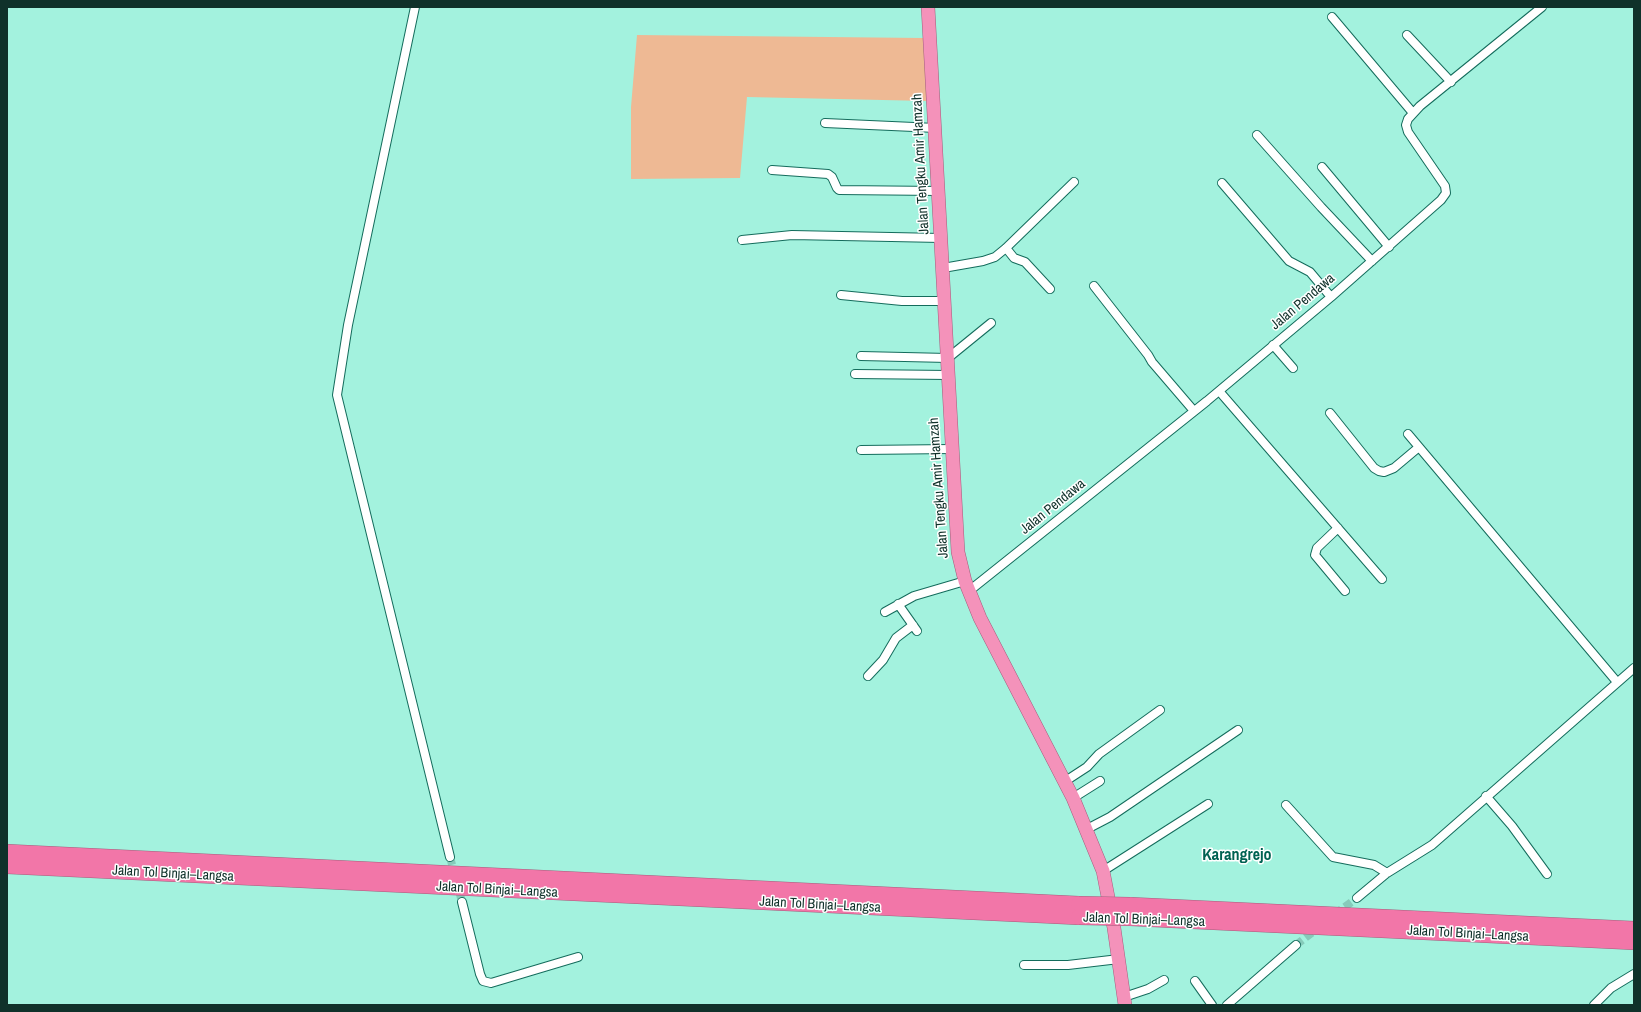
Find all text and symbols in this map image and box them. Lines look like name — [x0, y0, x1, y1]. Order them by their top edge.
street label: Jalan Tengku Amir Hamzah — [909, 93, 933, 235]
street label: Jalan Pendawa — [1268, 270, 1338, 334]
street label: Jalan Tengku Amir Hamzah — [926, 417, 952, 559]
street label: Jalan Pendawa — [1017, 476, 1089, 538]
district label: Karangrejo — [1202, 846, 1272, 866]
street label: Jalan Tol Binjai–Langsa — [112, 862, 234, 886]
street label: Jalan Tol Binjai–Langsa — [436, 878, 558, 902]
street label: Jalan Tol Binjai–Langsa — [759, 893, 881, 917]
street label: Jalan Tol Binjai–Langsa — [1083, 909, 1205, 931]
street label: Jalan Tol Binjai–Langsa — [1407, 922, 1529, 946]

